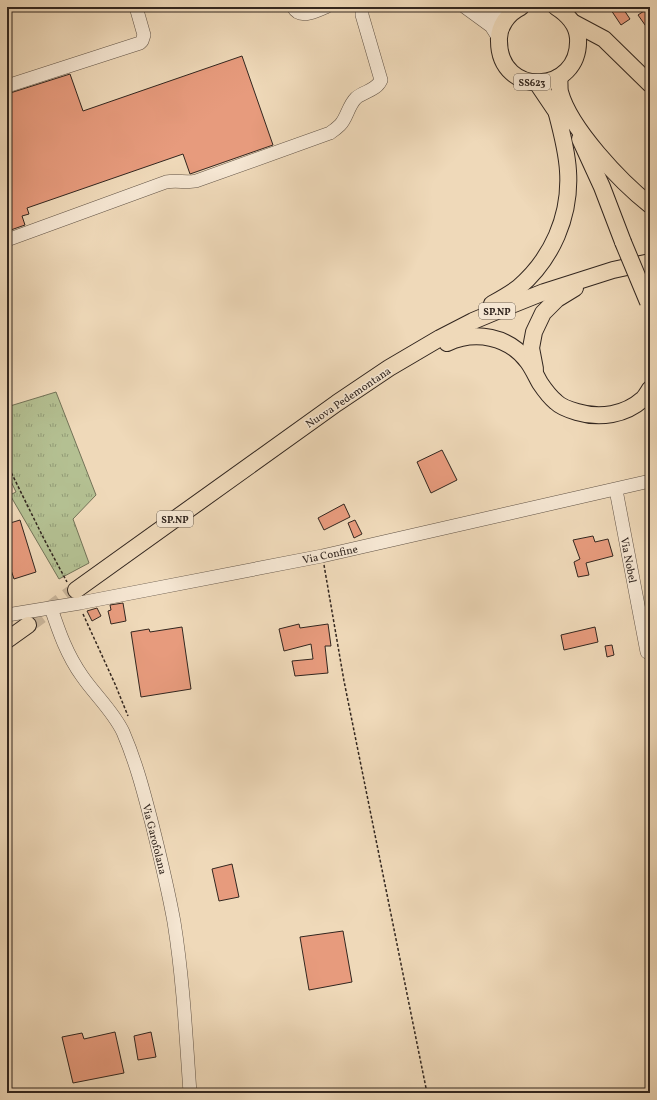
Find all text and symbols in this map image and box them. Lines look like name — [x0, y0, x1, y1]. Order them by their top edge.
road number: SS623 — [514, 74, 550, 90]
road number: SP.NP — [479, 303, 515, 319]
street label: Nuova Pedemontana — [303, 364, 395, 432]
road number: SP.NP — [157, 511, 193, 527]
street label: Via Nobel — [616, 536, 639, 585]
street label: Via Confine — [301, 542, 359, 569]
street label: Via Garofolana — [138, 802, 170, 877]

